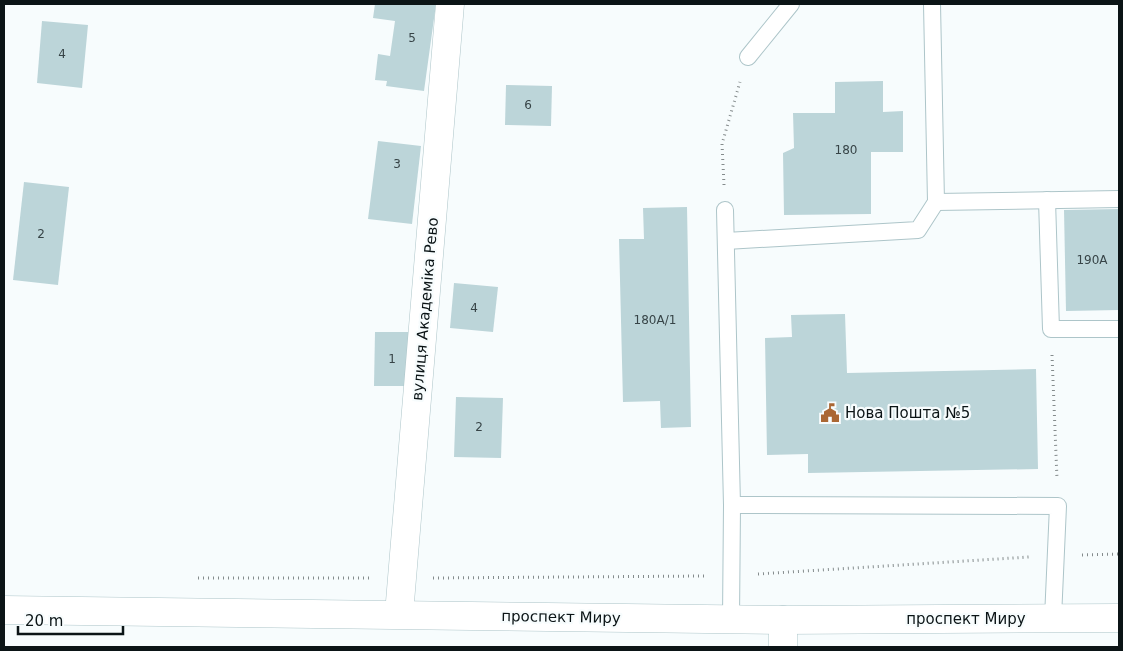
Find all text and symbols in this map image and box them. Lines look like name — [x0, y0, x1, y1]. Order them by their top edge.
house number: 5 — [408, 31, 416, 45]
house number: 4 — [58, 47, 66, 61]
house number: 6 — [524, 98, 532, 112]
house number: 180 — [835, 143, 857, 157]
house number: 3 — [393, 157, 401, 171]
street label: вулиця Академіка Рево — [408, 217, 442, 401]
house number: 2 — [37, 227, 45, 241]
house number: 190А — [1076, 253, 1108, 267]
house number: 4 — [470, 301, 478, 315]
house number: 180А/1 — [634, 313, 676, 327]
house number: 1 — [388, 352, 396, 366]
public building icon: Нова Пошта №5 — [819, 402, 841, 424]
place label: Нова Пошта №5 — [845, 404, 970, 422]
house number: 2 — [475, 420, 483, 434]
scale bar — [18, 604, 122, 636]
street label: проспект Миру — [501, 607, 621, 627]
street label: проспект Миру — [906, 610, 1026, 628]
text: 20 m — [25, 612, 63, 630]

